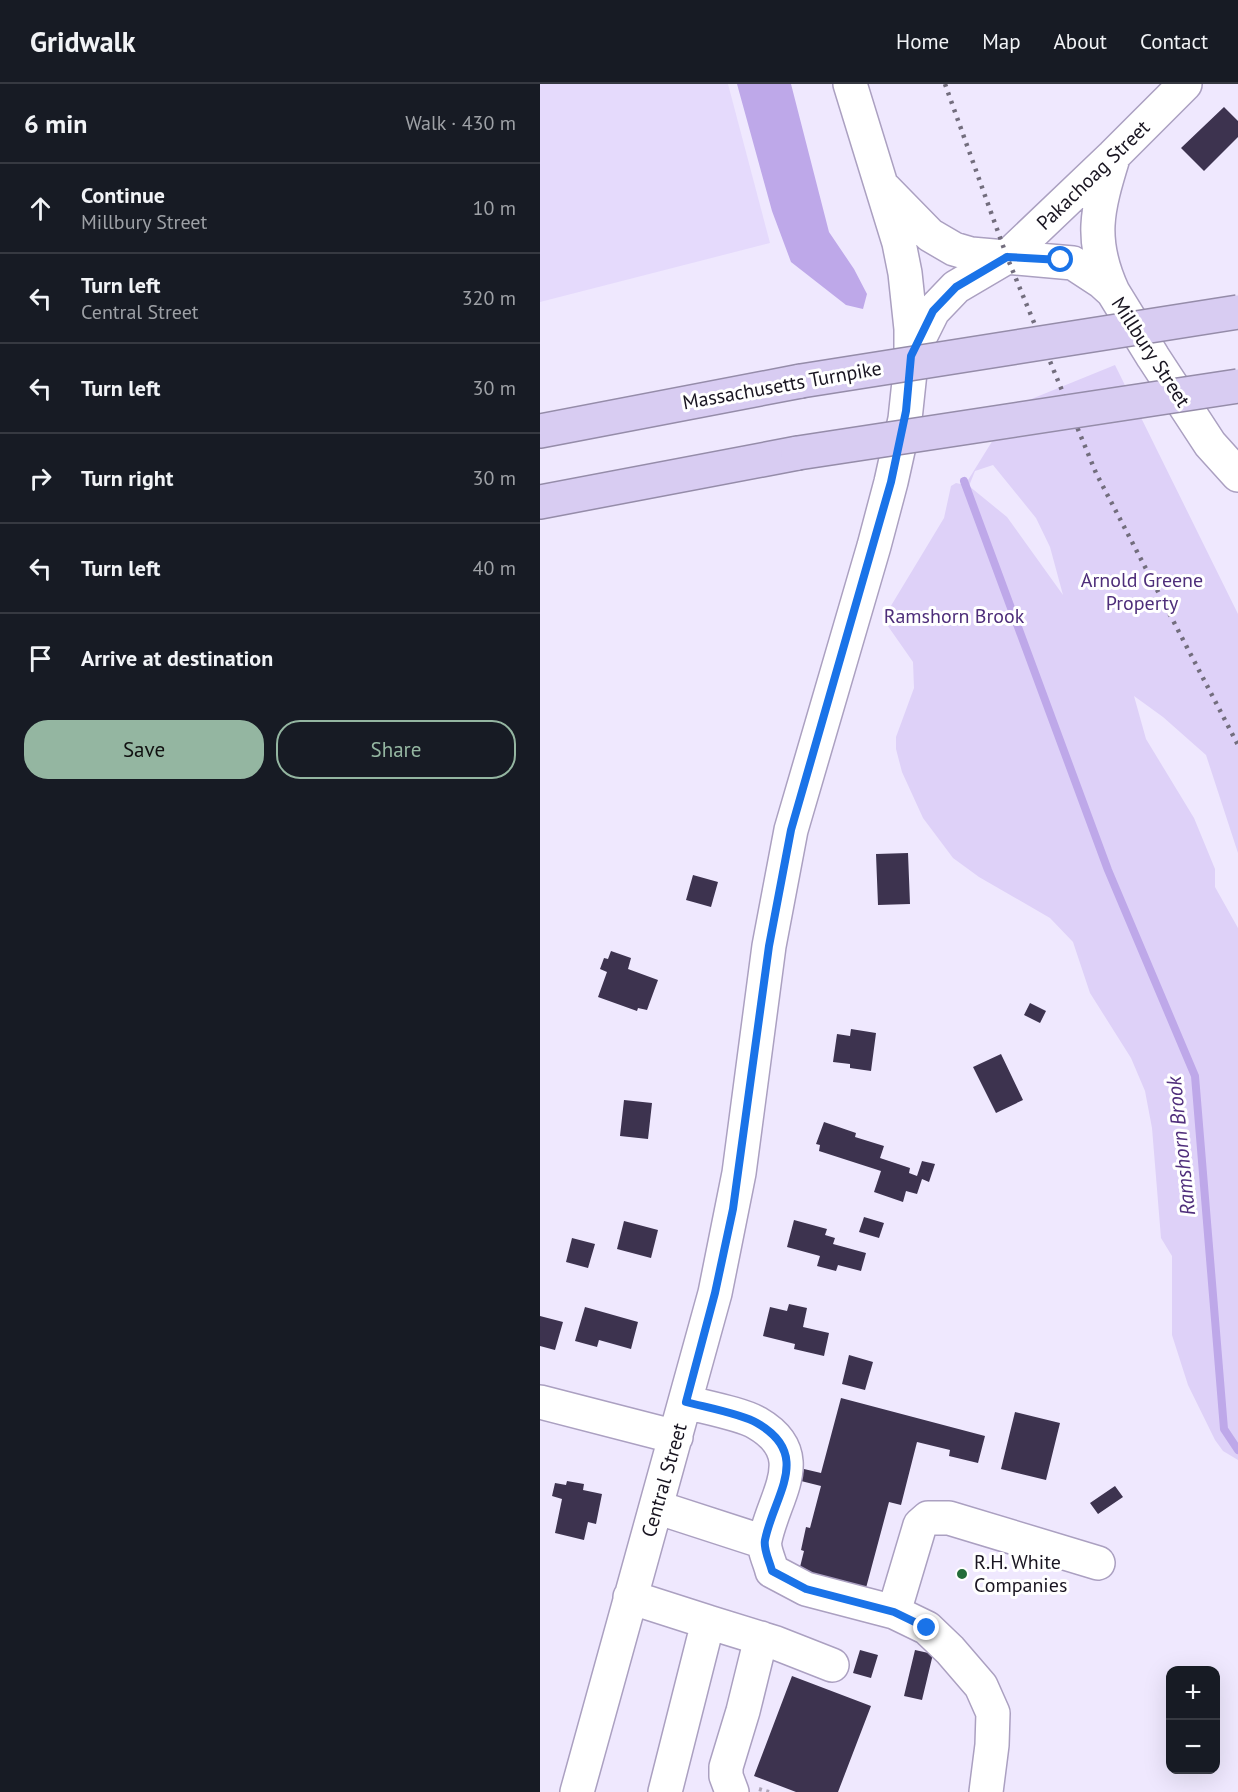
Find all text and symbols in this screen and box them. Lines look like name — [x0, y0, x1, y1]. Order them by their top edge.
text: Gridwalk — [30, 23, 136, 60]
text: Home — [896, 28, 949, 55]
text: Map — [982, 28, 1021, 55]
text: About — [1054, 28, 1107, 55]
text: Contact — [1140, 28, 1208, 55]
text: 6 min — [24, 107, 87, 140]
text: Walk · 430 m — [405, 110, 516, 136]
street label: Pakachoag Street — [1031, 114, 1155, 236]
text: Continue — [81, 181, 165, 209]
icon: ahead — [24, 192, 57, 225]
text: 10 m — [473, 195, 516, 221]
text: Millbury Street — [81, 209, 207, 235]
route start — [1047, 246, 1073, 272]
text: Turn left — [81, 271, 161, 299]
icon: left — [24, 282, 57, 315]
text: 320 m — [462, 285, 516, 311]
street label: Millbury Street — [1106, 292, 1196, 412]
text: Central Street — [81, 299, 199, 325]
street label: Massachusetts Turnpike — [680, 355, 884, 415]
icon: left — [24, 372, 57, 405]
text: Turn left — [81, 374, 161, 402]
text: 30 m — [473, 375, 516, 401]
icon: right — [24, 462, 57, 495]
text: Turn right — [81, 464, 173, 492]
text: 30 m — [473, 465, 516, 491]
icon: left — [24, 552, 57, 585]
text: Turn left — [81, 554, 161, 582]
text: 40 m — [473, 555, 516, 581]
park label: Arnold Greene Property — [1081, 567, 1203, 616]
park label: Ramshorn Brook — [884, 603, 1025, 629]
icon: arrive — [24, 642, 57, 675]
text: Arrive at destination — [81, 644, 273, 672]
button: Save — [24, 720, 264, 779]
button: Share — [276, 720, 516, 779]
water label: Ramshorn Brook — [1160, 1074, 1201, 1217]
street label: Central Street — [635, 1420, 693, 1540]
place label: R.H. White Companies — [974, 1549, 1067, 1598]
marker: R.H. White Companies — [955, 1567, 969, 1581]
route end — [913, 1614, 939, 1640]
map controls — [1166, 1666, 1220, 1774]
button: + — [1166, 1666, 1220, 1720]
button: − — [1166, 1720, 1220, 1774]

